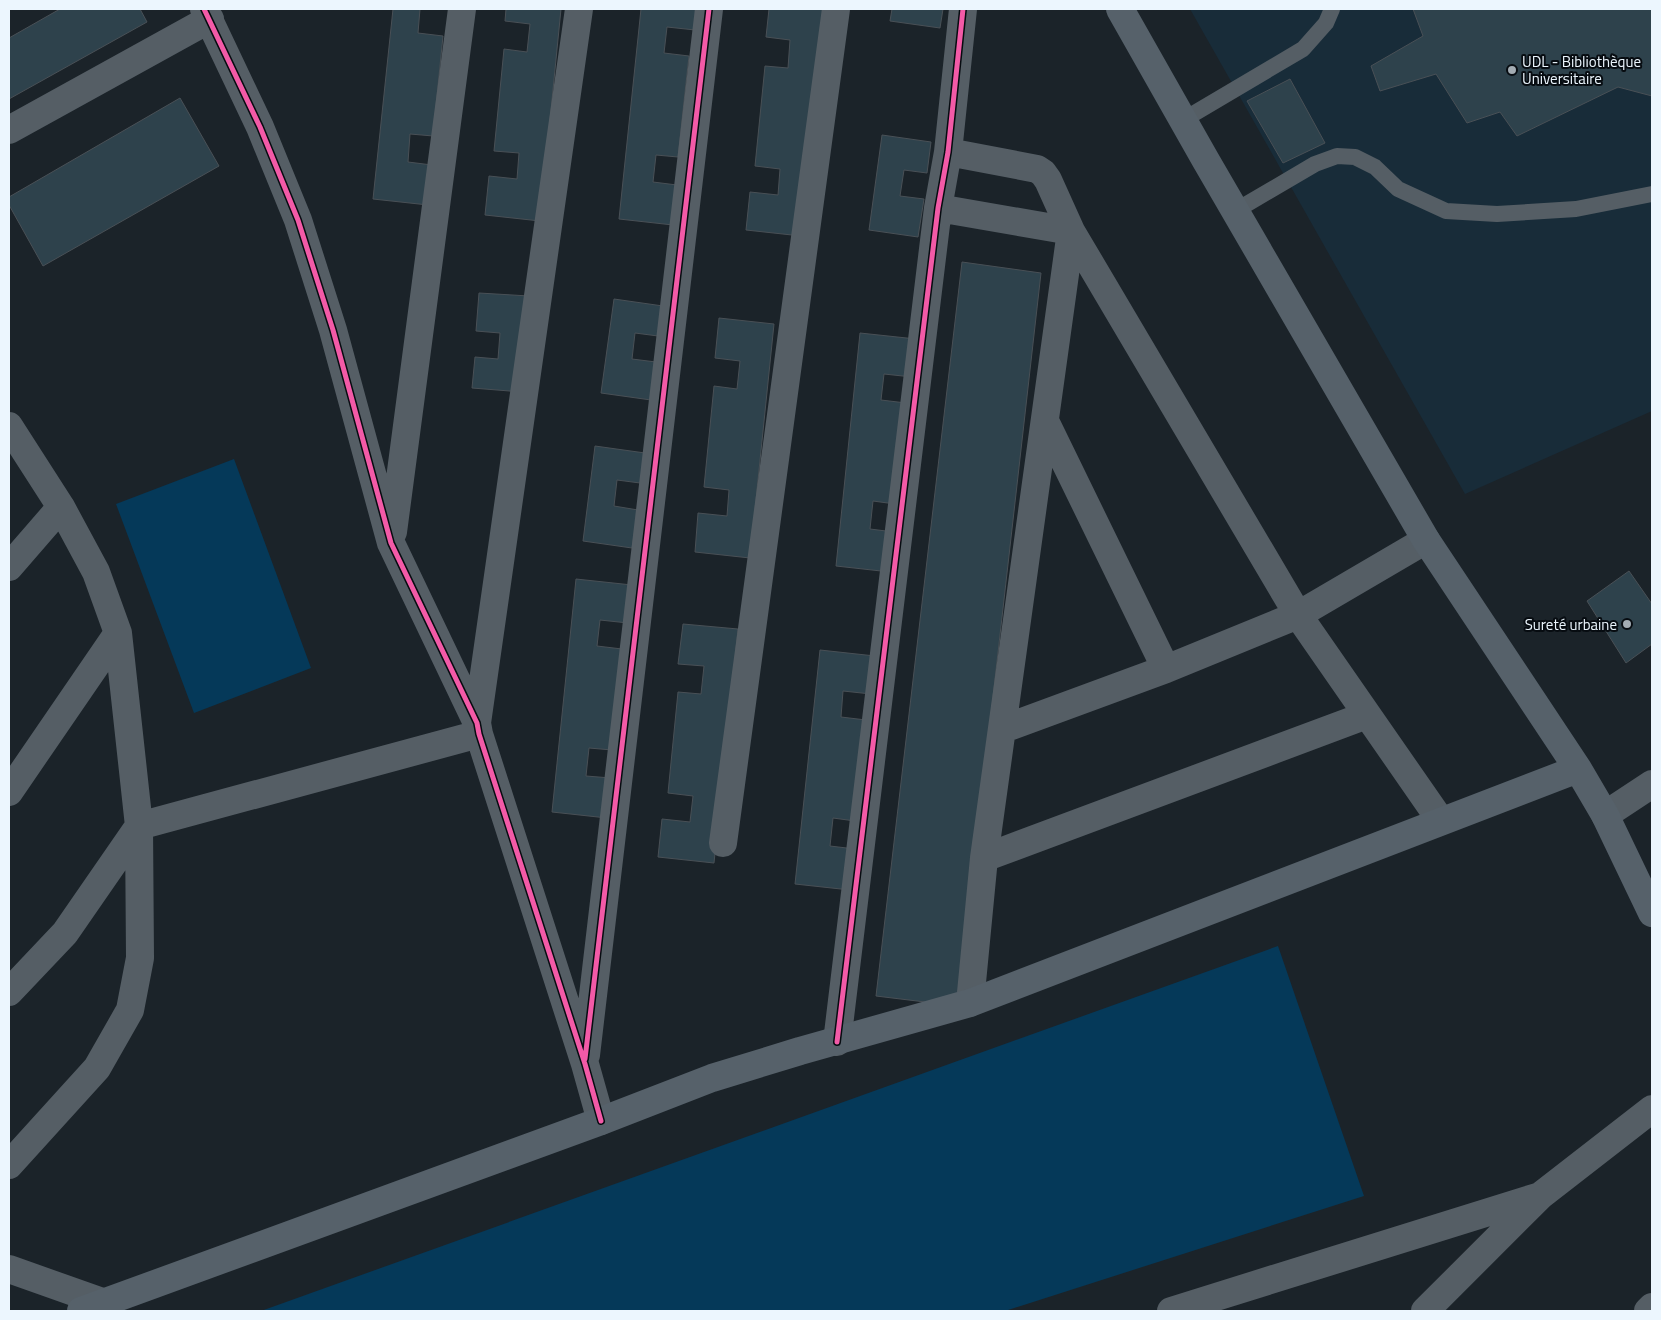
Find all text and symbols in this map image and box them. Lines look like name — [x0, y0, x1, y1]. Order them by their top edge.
place label: UDL - Bibliothèque Universitaire — [1522, 50, 1641, 90]
marker: UDL - Bibliothèque Universitaire — [1506, 64, 1518, 76]
place label: Sureté urbaine — [1525, 613, 1617, 636]
marker: Sureté urbaine — [1621, 618, 1633, 630]

